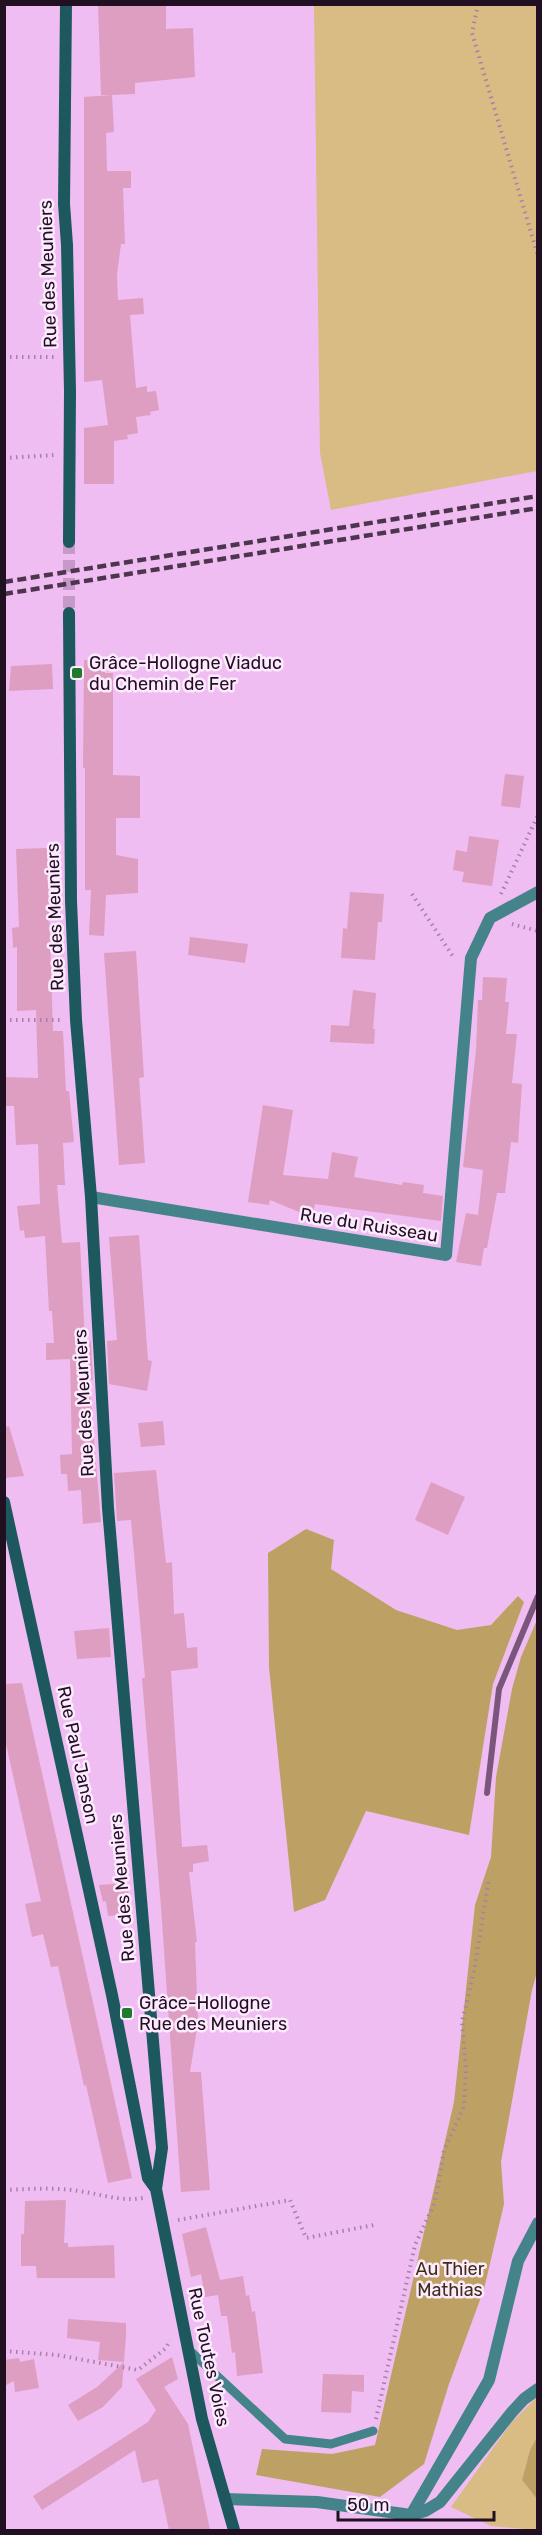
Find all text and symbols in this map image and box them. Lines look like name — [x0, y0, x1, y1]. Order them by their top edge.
street label: Rue des Meuniers — [34, 200, 62, 348]
place label: Grâce-Hollogne Viaduc du Chemin de Fer — [89, 652, 282, 695]
marker: Grâce-Hollogne Viaduc du Chemin de Fer — [70, 666, 84, 680]
street label: Rue des Meuniers — [41, 843, 69, 991]
street label: Rue du Ruisseau — [299, 1203, 439, 1247]
street label: Rue des Meuniers — [69, 1328, 99, 1478]
street label: Rue Paul Janson — [53, 1684, 103, 1826]
street label: Rue des Meuniers — [105, 1813, 139, 1963]
place label: Grâce-Hollogne Rue des Meuniers — [139, 1992, 287, 2035]
marker: Grâce-Hollogne Rue des Meuniers — [120, 2006, 134, 2020]
park label: Au Thier Mathias — [415, 2258, 485, 2301]
street label: Rue Toutes Voies — [184, 2285, 234, 2429]
scale bar — [338, 2484, 494, 2522]
text: 50 m — [347, 2494, 390, 2516]

